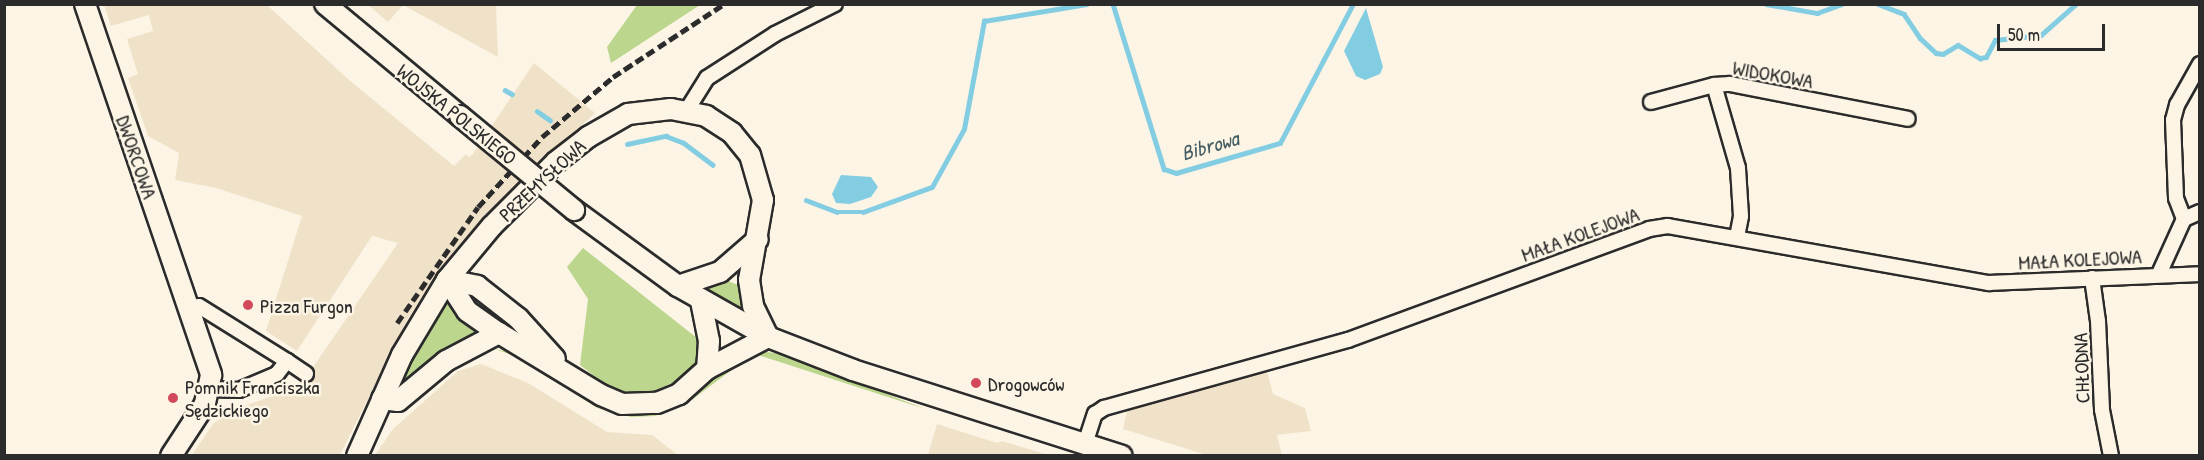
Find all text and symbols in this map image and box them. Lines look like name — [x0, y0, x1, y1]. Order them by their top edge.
scale bar — [2000, 12, 2108, 50]
text: 50 m — [2008, 22, 2040, 47]
street label: WIDOKOWA — [1731, 55, 1815, 93]
street label: WOJSKA POLSKIEGO — [392, 58, 522, 170]
street label: DWORCOWA — [112, 112, 162, 202]
water label: Bibrowa — [1178, 126, 1242, 166]
street label: PRZEMYSŁOWA — [494, 134, 590, 226]
street label: MAŁA KOLEJOWA — [1518, 202, 1642, 266]
street label: MAŁA KOLEJOWA — [2018, 244, 2142, 274]
place label: Pizza Furgon — [260, 293, 353, 317]
marker: Pizza Furgon — [241, 298, 255, 312]
street label: CHŁODNA — [2068, 332, 2094, 404]
place label: Drogowców — [988, 371, 1065, 395]
place label: Pomnik Franciszka Sędzickiego — [185, 374, 319, 421]
marker: Drogowców — [969, 376, 983, 390]
marker: Pomnik Franciszka Sędzickiego — [166, 391, 180, 405]

